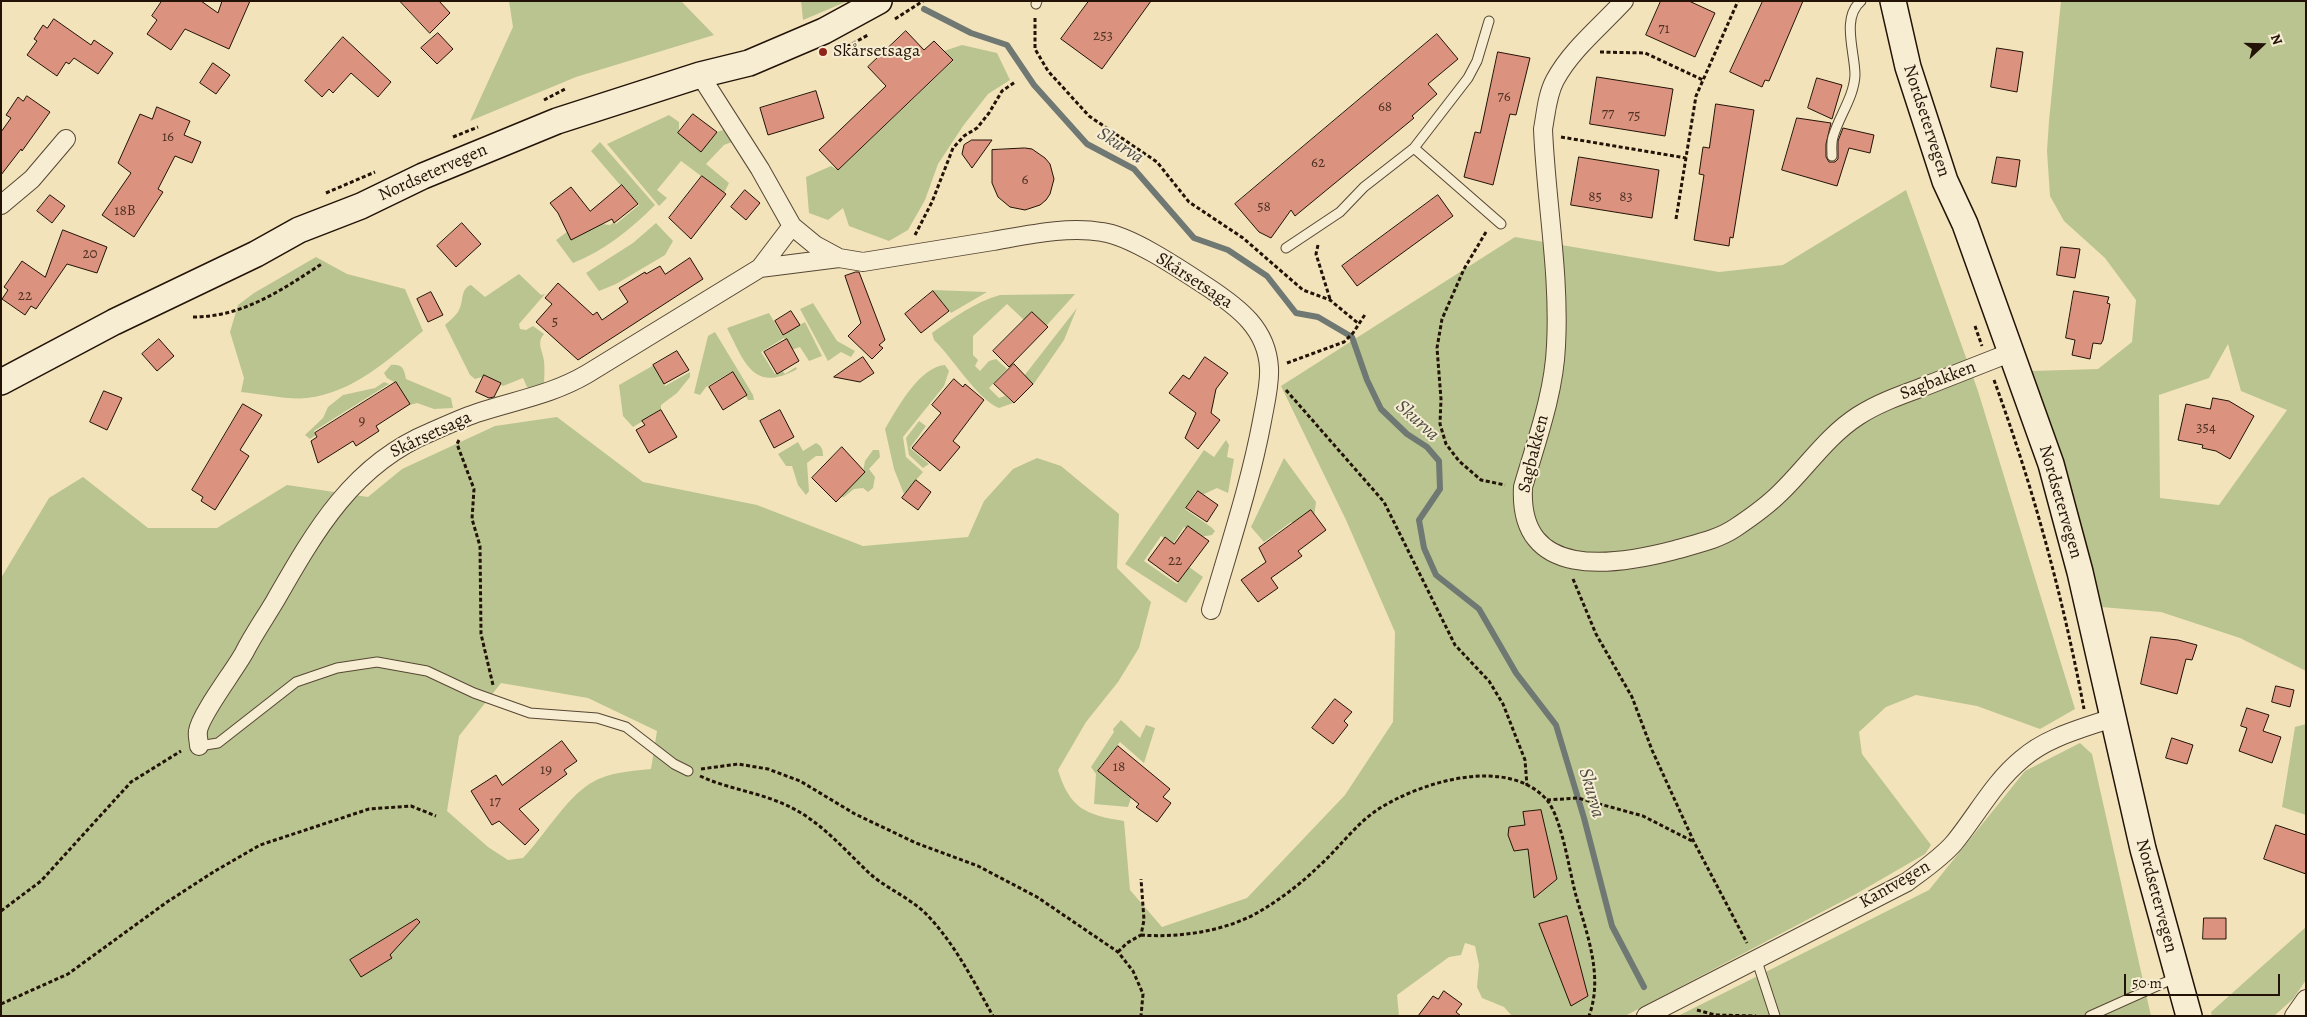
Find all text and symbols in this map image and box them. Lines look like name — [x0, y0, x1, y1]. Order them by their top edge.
house number: 71 — [1658, 20, 1670, 38]
north arrow — [2237, 20, 2287, 70]
house number: 253 — [1093, 27, 1113, 45]
text: N — [2266, 31, 2287, 48]
place label: Skårsetsaga — [833, 41, 920, 63]
marker: Skårsetsaga — [817, 46, 829, 58]
street label: Nordsetervegen — [1898, 62, 1954, 180]
house number: 76 — [1497, 88, 1511, 106]
house number: 68 — [1378, 98, 1392, 116]
house number: 77 — [1602, 105, 1614, 123]
house number: 75 — [1628, 107, 1640, 125]
water label: Skurva — [1093, 123, 1147, 169]
house number: 16 — [162, 128, 174, 146]
street label: Nordsetervegen — [375, 139, 491, 207]
house number: 62 — [1311, 154, 1325, 172]
house number: 6 — [1022, 171, 1028, 189]
house number: 85 — [1588, 188, 1602, 206]
house number: 83 — [1619, 188, 1633, 206]
house number: 58 — [1257, 198, 1271, 216]
house number: 18B — [114, 202, 136, 220]
house number: 20 — [82, 245, 98, 263]
street label: Skårsetsaga — [1152, 248, 1236, 314]
house number: 22 — [18, 287, 32, 305]
house number: 5 — [552, 313, 558, 331]
street label: Sagbakken — [1897, 357, 1979, 405]
water label: Skurva — [1391, 396, 1443, 446]
street label: Skårsetsaga — [387, 407, 475, 463]
house number: 9 — [359, 412, 365, 430]
street label: Sagbakken — [1514, 413, 1554, 495]
house number: 354 — [2196, 419, 2216, 437]
street label: Nordsetervegen — [2034, 443, 2086, 561]
house number: 22 — [1168, 552, 1182, 570]
house number: 18 — [1113, 758, 1125, 776]
house number: 19 — [540, 761, 552, 779]
water label: Skurva — [1573, 766, 1609, 820]
house number: 17 — [489, 793, 501, 811]
street label: Nordsetervegen — [2130, 837, 2182, 955]
street label: Kantvegen — [1856, 856, 1934, 914]
scale bar — [2127, 964, 2283, 996]
text: 50 m — [2132, 973, 2162, 993]

